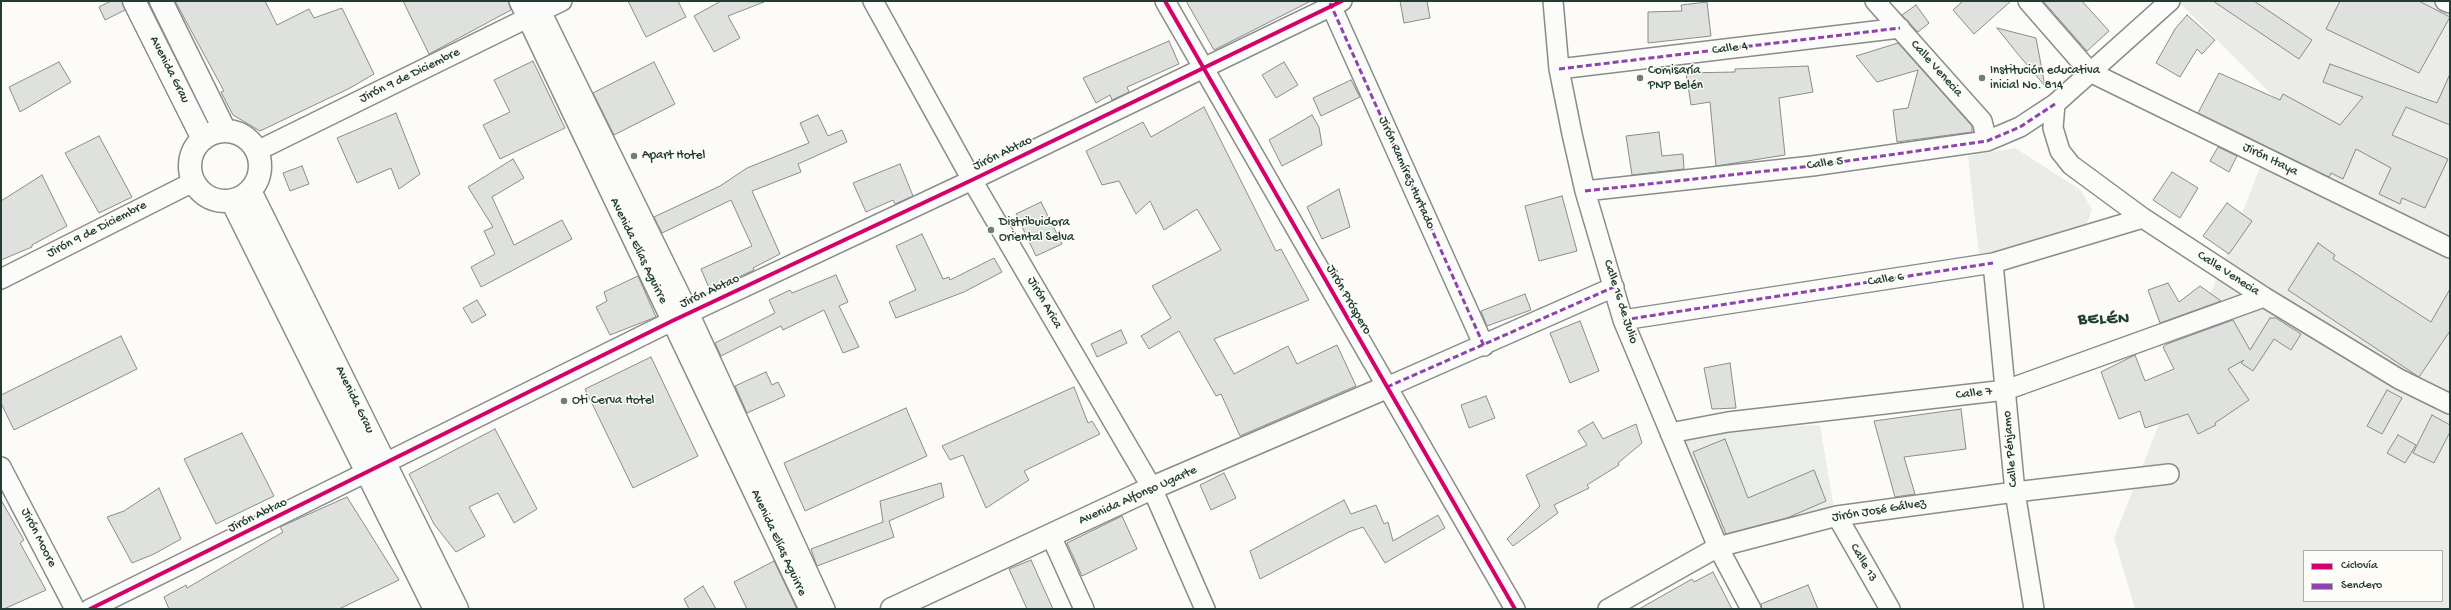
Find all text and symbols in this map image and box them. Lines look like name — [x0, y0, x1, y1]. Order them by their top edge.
street label: Avenida Grau — [145, 34, 193, 106]
street label: Calle Venecia — [1906, 37, 1966, 101]
street label: Calle 4 — [1711, 39, 1749, 59]
street label: Jirón 9 de Diciembre — [357, 45, 463, 107]
place label: Comisaría PNP Belén — [1648, 63, 1703, 94]
place label: Institución educativa inicial No. 814 — [1990, 63, 2100, 94]
marker: Comisaría PNP Belén — [1635, 73, 1645, 83]
marker: Institución educativa inicial No. 814 — [1977, 73, 1987, 83]
street label: Jirón Ramírez Hurtado — [1374, 114, 1438, 232]
street label: Jirón Abtao — [971, 133, 1035, 175]
street label: Jirón Itaya — [2240, 140, 2300, 180]
place label: Apart Hotel — [642, 148, 705, 164]
marker: Apart Hotel — [629, 151, 639, 161]
street label: Calle 5 — [1806, 154, 1844, 174]
street label: Avenida Elías Aguirre — [606, 196, 670, 306]
street label: Jirón 9 de Diciembre — [44, 198, 150, 262]
place label: Distribuidora Oriental Selva — [999, 215, 1074, 246]
marker: Distribuidora Oriental Selva — [986, 225, 996, 235]
street label: Calle Venecia — [2194, 248, 2262, 300]
street label: Calle 16 de Julio — [1599, 258, 1641, 346]
street label: Jirón Próspero — [1322, 262, 1374, 338]
street label: Calle 6 — [1867, 269, 1905, 291]
street label: Jirón Abtao — [678, 271, 742, 313]
street label: Jirón Arica — [1023, 274, 1065, 332]
district label: BELÉN — [2078, 310, 2130, 330]
street label: Avenida Grau — [331, 364, 377, 436]
street label: Calle 7 — [1955, 384, 1993, 404]
place label: Oti Cerva Hotel — [572, 393, 654, 409]
marker: Oti Cerva Hotel — [559, 396, 569, 406]
street label: Calle Pénjamo — [2000, 410, 2022, 488]
street label: Avenida Alfonso Ugarte — [1076, 463, 1200, 529]
street label: Avenida Elías Aguirre — [746, 487, 810, 599]
street label: Jirón Abtao — [226, 495, 290, 537]
street label: Jirón José Gálvez — [1831, 496, 1927, 526]
street label: Jirón Moore — [16, 506, 60, 570]
street label: Calle 13 — [1846, 541, 1880, 585]
legend — [2303, 550, 2443, 602]
text: Ciclovía — [2341, 559, 2378, 573]
text: Sendero — [2341, 579, 2382, 593]

